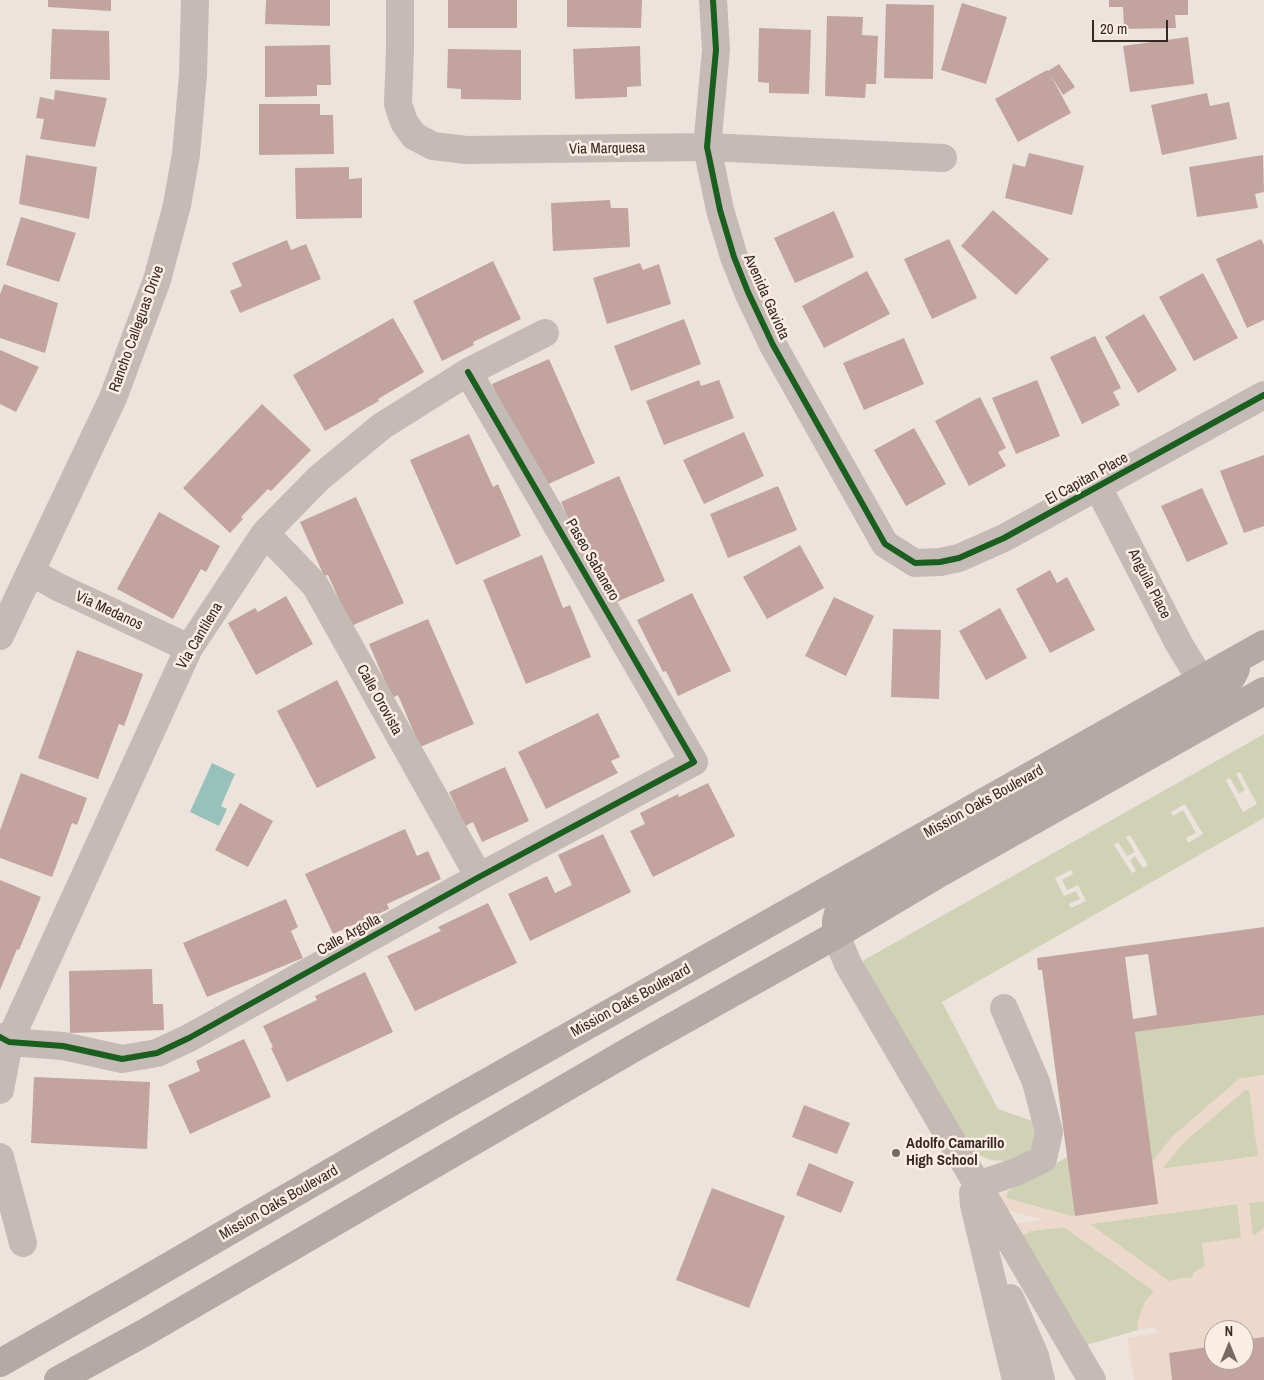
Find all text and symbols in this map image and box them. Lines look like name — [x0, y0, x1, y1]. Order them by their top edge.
scale bar — [1094, 10, 1170, 42]
text: 20 m — [1100, 18, 1127, 39]
street label: Via Marquesa — [569, 139, 645, 159]
street label: Avenida Gaviota — [739, 252, 793, 342]
street label: Rancho Calleguas Drive — [106, 263, 168, 395]
street label: El Capitan Place — [1043, 449, 1131, 509]
street label: Paseo Sabanero — [561, 516, 623, 604]
street label: Anguila Place — [1124, 546, 1174, 622]
street label: Via Medanos — [72, 588, 146, 634]
street label: Via Cantilena — [173, 600, 227, 672]
street label: Calle Orovista — [352, 662, 406, 738]
street label: Mission Oaks Boulevard — [921, 762, 1047, 842]
street label: Calle Argolla — [314, 910, 384, 960]
street label: Mission Oaks Boulevard — [568, 961, 694, 1041]
place label: Adolfo Camarillo High School — [906, 1135, 1004, 1170]
marker: Adolfo Camarillo High School — [890, 1147, 902, 1159]
street label: Mission Oaks Boulevard — [216, 1162, 342, 1244]
north arrow — [1204, 1320, 1254, 1370]
text: N — [1225, 1322, 1233, 1340]

